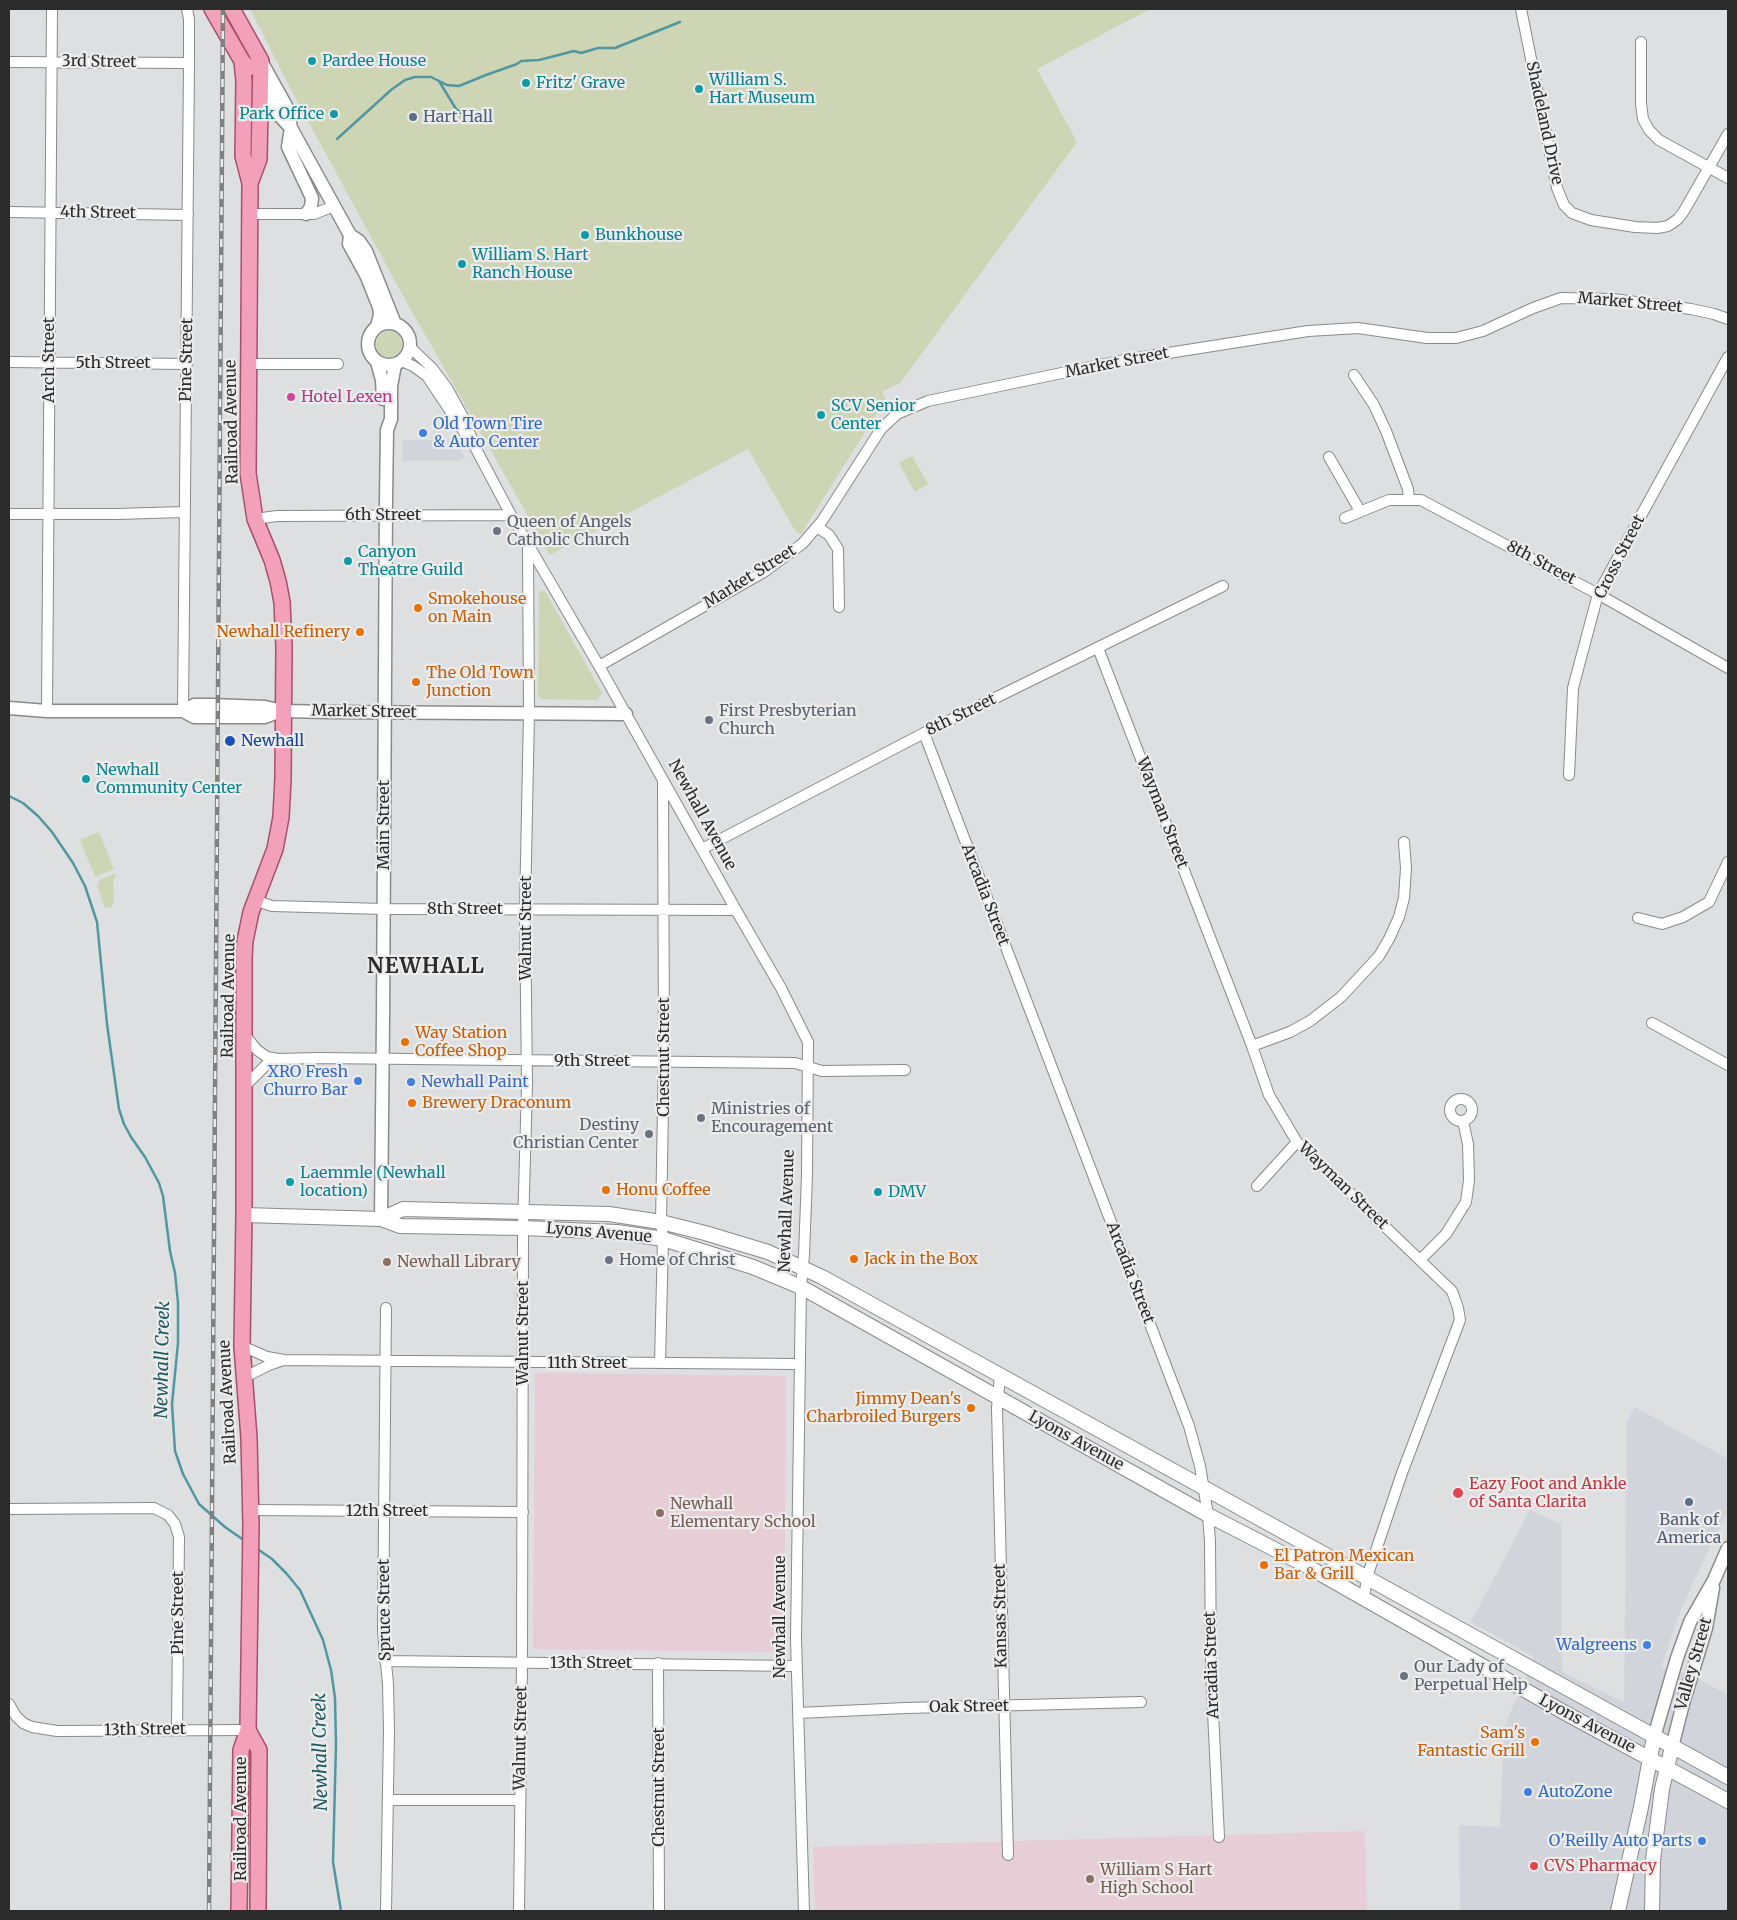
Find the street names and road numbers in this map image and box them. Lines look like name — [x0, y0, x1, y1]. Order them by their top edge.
street label: 3rd Street — [61, 52, 137, 72]
street label: Shadeland Drive — [1522, 59, 1566, 187]
street label: 4th Street — [60, 203, 136, 223]
street label: Market Street — [1577, 289, 1683, 317]
street label: Arch Street — [39, 317, 59, 403]
street label: Pine Street — [177, 318, 197, 402]
street label: Market Street — [1064, 344, 1170, 382]
street label: 5th Street — [75, 353, 151, 373]
street label: Railroad Avenue — [221, 360, 243, 484]
street label: 6th Street — [345, 505, 421, 525]
street label: Cross Street — [1591, 512, 1649, 602]
street label: 8th Street — [1503, 537, 1579, 589]
street label: Market Street — [700, 541, 800, 613]
street label: 8th Street — [923, 690, 999, 740]
street label: Market Street — [311, 701, 417, 723]
street label: Wayman Street — [1132, 755, 1192, 871]
street label: Newhall Avenue — [664, 756, 740, 874]
street label: Main Street — [374, 780, 394, 870]
street label: Arcadia Street — [957, 841, 1013, 949]
street label: Walnut Street — [516, 876, 536, 980]
street label: 8th Street — [427, 899, 503, 919]
street label: Railroad Avenue — [218, 934, 240, 1058]
street label: Chestnut Street — [654, 997, 674, 1117]
street label: 9th Street — [554, 1051, 630, 1071]
street label: Wayman Street — [1294, 1138, 1392, 1234]
street label: Newhall Avenue — [775, 1149, 799, 1273]
street label: Lyons Avenue — [545, 1219, 653, 1247]
street label: Arcadia Street — [1102, 1219, 1158, 1327]
street label: Walnut Street — [513, 1281, 533, 1385]
street label: Railroad Avenue — [215, 1339, 241, 1465]
street label: 11th Street — [547, 1353, 627, 1373]
street label: Lyons Avenue — [1025, 1407, 1127, 1475]
street label: 12th Street — [346, 1501, 428, 1521]
street label: Newhall Avenue — [770, 1555, 790, 1679]
street label: Spruce Street — [375, 1559, 395, 1661]
street label: Kansas Street — [990, 1563, 1012, 1669]
street label: Pine Street — [168, 1571, 188, 1655]
street label: Arcadia Street — [1201, 1611, 1223, 1719]
street label: Valley Street — [1672, 1615, 1716, 1713]
street label: 13th Street — [550, 1653, 632, 1673]
street label: Walnut Street — [510, 1685, 532, 1791]
street label: Lyons Avenue — [1536, 1691, 1638, 1757]
street label: Oak Street — [929, 1697, 1009, 1717]
street label: 13th Street — [104, 1720, 186, 1740]
street label: Chestnut Street — [649, 1727, 669, 1847]
street label: Railroad Avenue — [231, 1757, 251, 1881]

